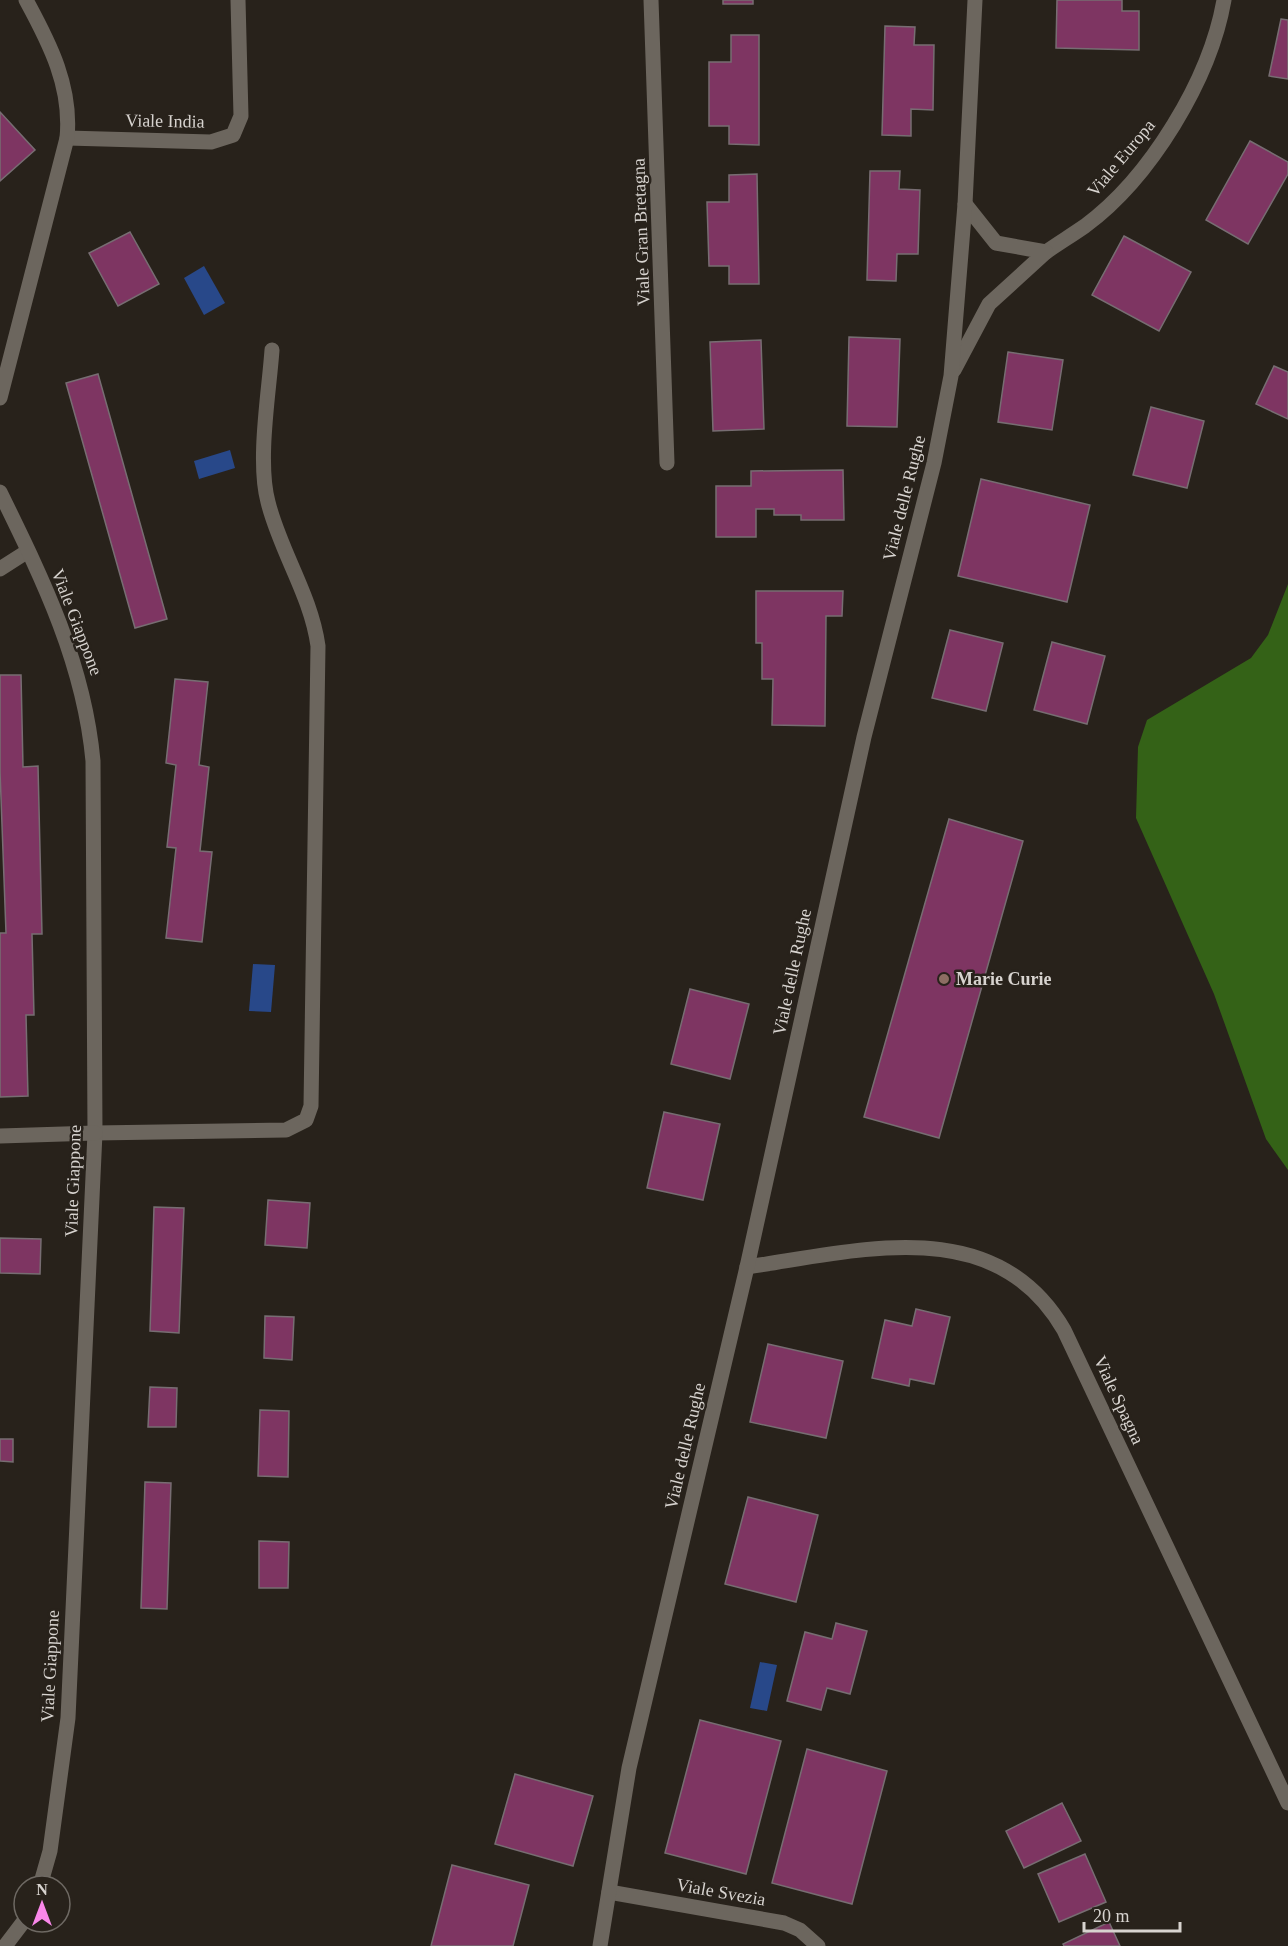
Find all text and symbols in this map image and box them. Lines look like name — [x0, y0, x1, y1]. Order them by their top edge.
street label: Viale India — [125, 110, 205, 132]
street label: Viale Europa — [1083, 115, 1159, 201]
street label: Viale Gran Bretagna — [628, 158, 654, 306]
street label: Viale delle Rughe — [879, 433, 929, 563]
street label: Viale Giappone — [48, 566, 106, 678]
street label: Viale delle Rughe — [769, 907, 815, 1037]
place label: Marie Curie — [956, 969, 1051, 989]
marker: Marie Curie — [937, 972, 951, 986]
street label: Viale Giappone — [61, 1124, 85, 1238]
street label: Viale Spagna — [1090, 1353, 1148, 1447]
street label: Viale delle Rughe — [661, 1381, 709, 1511]
street label: Viale Giappone — [37, 1609, 63, 1723]
north arrow — [12, 1874, 72, 1934]
street label: Viale Svezia — [675, 1874, 767, 1910]
text: N — [36, 1881, 48, 1898]
scale bar — [1084, 1895, 1180, 1933]
text: 20 m — [1093, 1906, 1130, 1926]

